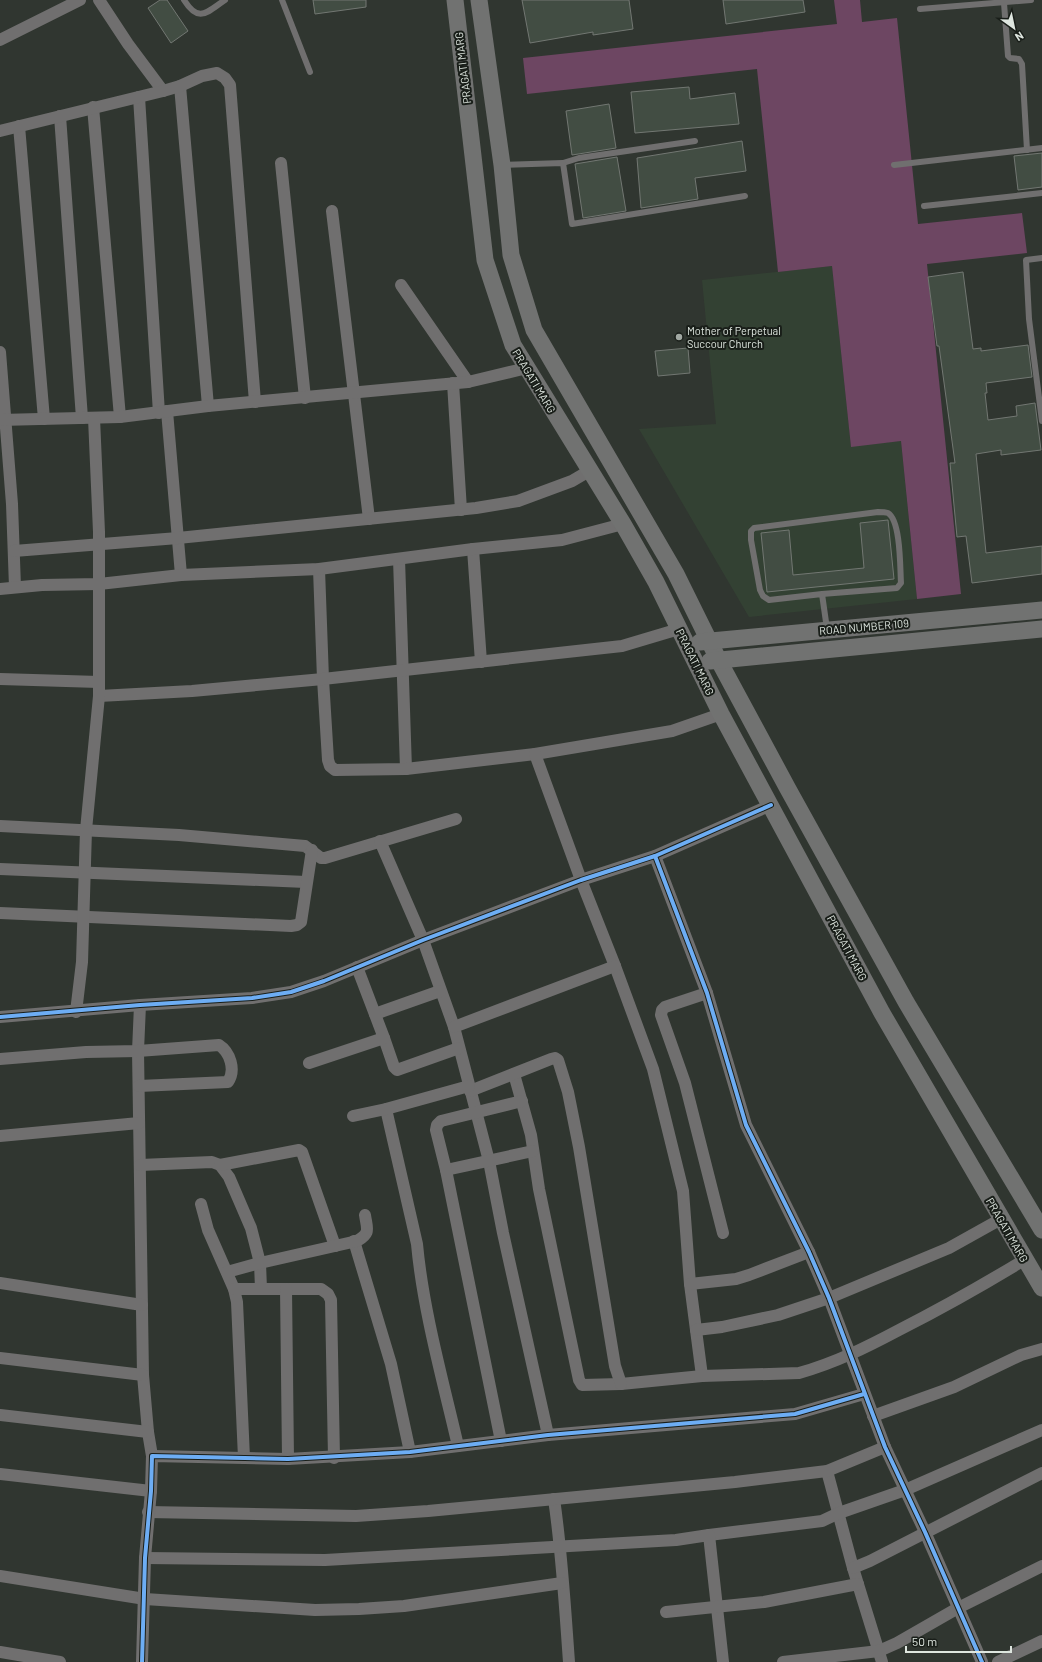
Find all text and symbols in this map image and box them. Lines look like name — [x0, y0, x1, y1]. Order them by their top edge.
north arrow — [994, 8, 1034, 48]
text: N — [1013, 29, 1026, 44]
street label: PRAGATI MARG — [452, 31, 473, 105]
place label: Mother of Perpetual Succour Church — [687, 324, 781, 350]
marker: Mother of Perpetual Succour Church — [674, 332, 684, 342]
street label: PRAGATI MARG — [510, 346, 559, 415]
street label: ROAD NUMBER 109 — [819, 616, 910, 637]
street label: PRAGATI MARG — [674, 626, 717, 697]
street label: PRAGATI MARG — [825, 913, 870, 983]
street label: PRAGATI MARG — [984, 1195, 1031, 1264]
scale bar — [906, 1628, 1011, 1654]
text: 50 m — [912, 1634, 937, 1648]

